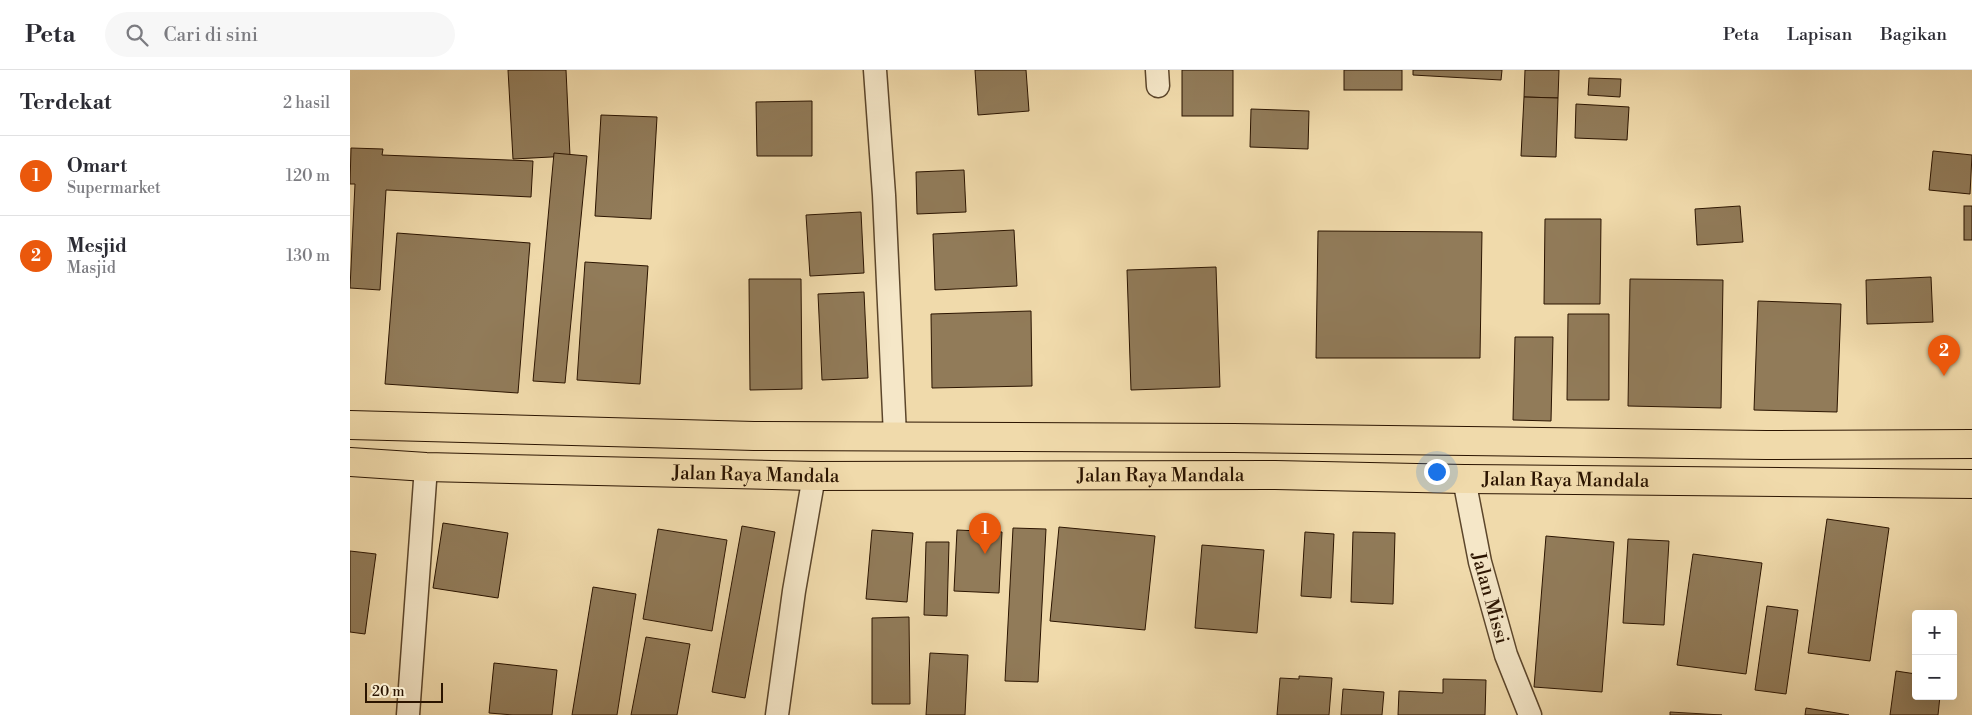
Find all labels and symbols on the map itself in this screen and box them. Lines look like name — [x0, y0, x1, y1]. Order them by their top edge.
pin: 2 — [1928, 335, 1960, 376]
your location — [1424, 459, 1450, 485]
street label: Jalan Raya Mandala — [671, 461, 840, 488]
street label: Jalan Raya Mandala — [1076, 463, 1245, 487]
street label: Jalan Raya Mandala — [1481, 467, 1650, 493]
pin: 1 — [969, 513, 1001, 554]
street label: Jalan Missi — [1466, 549, 1514, 647]
scale bar — [365, 680, 442, 703]

